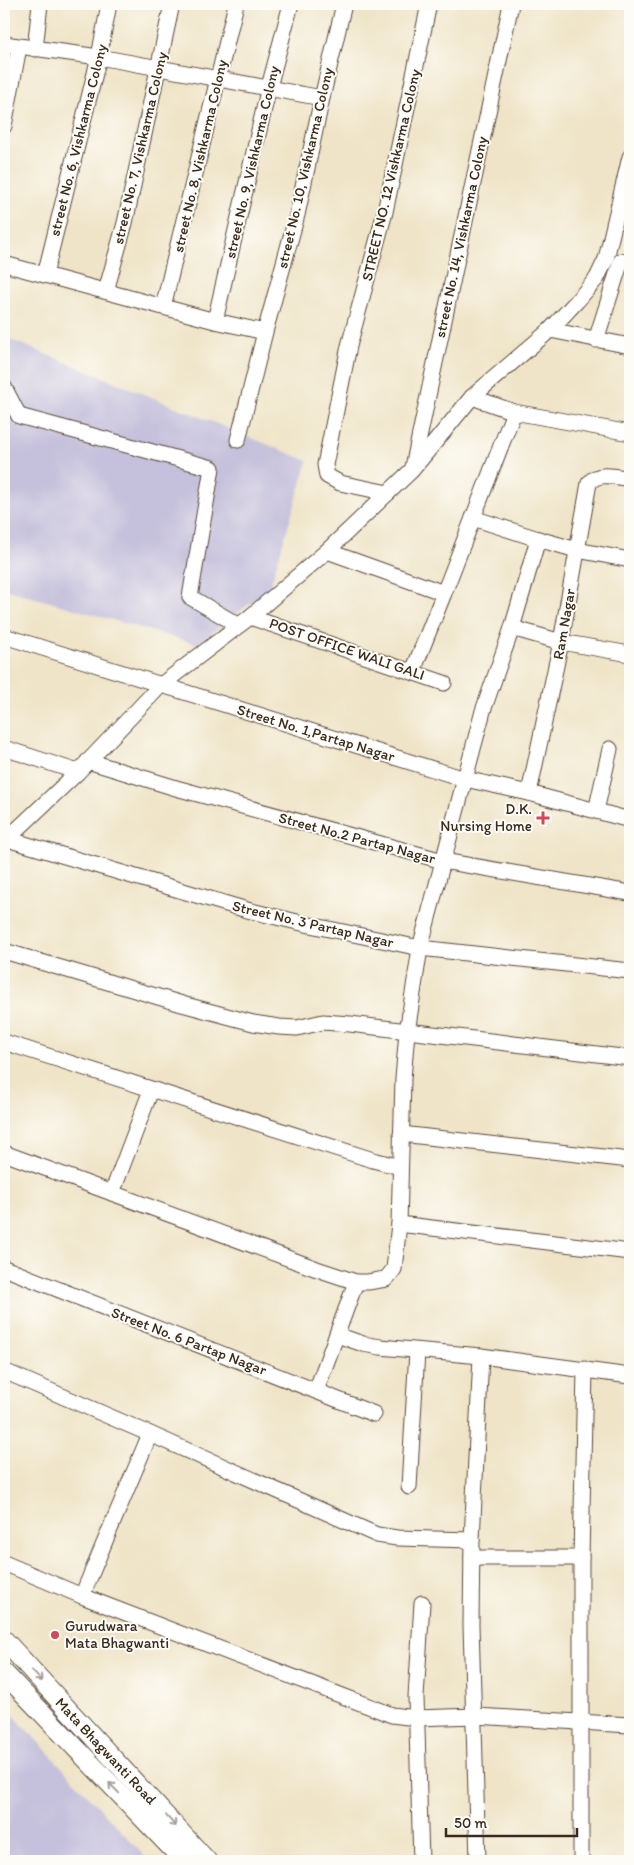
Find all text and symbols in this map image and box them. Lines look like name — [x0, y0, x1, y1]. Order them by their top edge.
street label: street No. 6, Vishkarma Colony — [45, 42, 111, 238]
street label: street No. 7, Vishkarma Colony — [109, 50, 171, 246]
street label: street No. 8, Vishkarma Colony — [169, 58, 231, 254]
street label: street No. 9, Vishkarma Colony — [221, 64, 283, 260]
street label: street No. 10, Vishkarma Colony — [273, 66, 337, 270]
street label: STREET NO. 12 Vishkarma Colony — [358, 67, 424, 283]
street label: street No. 14, Vishkarma Colony — [431, 135, 491, 339]
street label: Ram Nagar — [549, 587, 579, 661]
street label: POST OFFICE WALI GALI — [267, 614, 427, 684]
street label: Street No. 1,Partap Nagar — [235, 700, 397, 766]
place label: D.K. Nursing Home — [440, 800, 532, 835]
street label: Street No.2 Partap Nagar — [277, 808, 438, 868]
marker: D.K. Nursing Home — [536, 811, 550, 825]
street label: Street No. 3 Partap Nagar — [231, 897, 396, 951]
street label: Street No. 6 Partap Nagar — [109, 1303, 269, 1379]
place label: Gurudwara Mata Bhagwanti — [65, 1617, 169, 1652]
marker: Gurudwara Mata Bhagwanti — [49, 1629, 61, 1641]
one-way arrow — [31, 1670, 43, 1682]
street label: Mata Bhagwanti Road — [52, 1694, 161, 1809]
one-way arrow — [108, 1782, 120, 1795]
scale bar — [446, 1805, 578, 1837]
text: 50 m — [454, 1814, 487, 1832]
one-way arrow — [165, 1815, 177, 1828]

